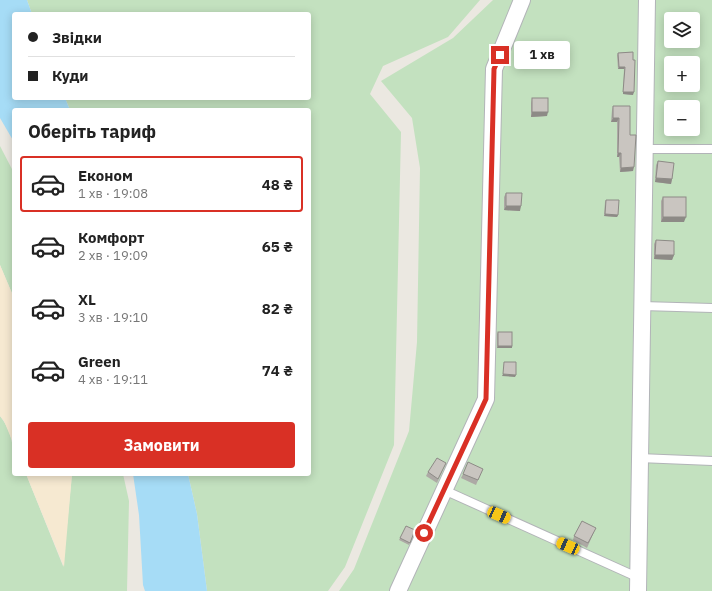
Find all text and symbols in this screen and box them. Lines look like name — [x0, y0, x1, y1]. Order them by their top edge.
map controls — [664, 12, 700, 136]
button: layers — [664, 12, 700, 48]
text: Звідки — [52, 28, 102, 47]
callout: 1 хв — [514, 41, 570, 69]
route end — [491, 46, 509, 64]
text: 1 хв — [529, 46, 555, 63]
button: + — [664, 56, 700, 92]
text: Куди — [52, 66, 89, 85]
button: − — [664, 100, 700, 136]
text: Оберіть тариф — [28, 120, 156, 143]
icon: car — [30, 166, 66, 202]
text: Економ — [78, 166, 133, 185]
text: 48 ₴ — [262, 175, 293, 194]
text: 1 хв · 19:08 — [78, 185, 148, 202]
icon: car — [30, 228, 66, 264]
text: Комфорт — [78, 228, 144, 247]
text: 65 ₴ — [262, 237, 293, 256]
text: 2 хв · 19:09 — [78, 247, 148, 264]
icon: car — [30, 290, 66, 326]
text: XL — [78, 290, 96, 309]
text: 82 ₴ — [262, 299, 293, 318]
text: 3 хв · 19:10 — [78, 309, 148, 326]
icon: car — [30, 352, 66, 388]
text: Green — [78, 352, 121, 371]
text: 74 ₴ — [262, 361, 293, 380]
text: 4 хв · 19:11 — [78, 371, 148, 388]
button: Замовити — [28, 422, 295, 468]
car — [486, 505, 512, 525]
route start — [415, 524, 433, 542]
car — [555, 536, 581, 556]

